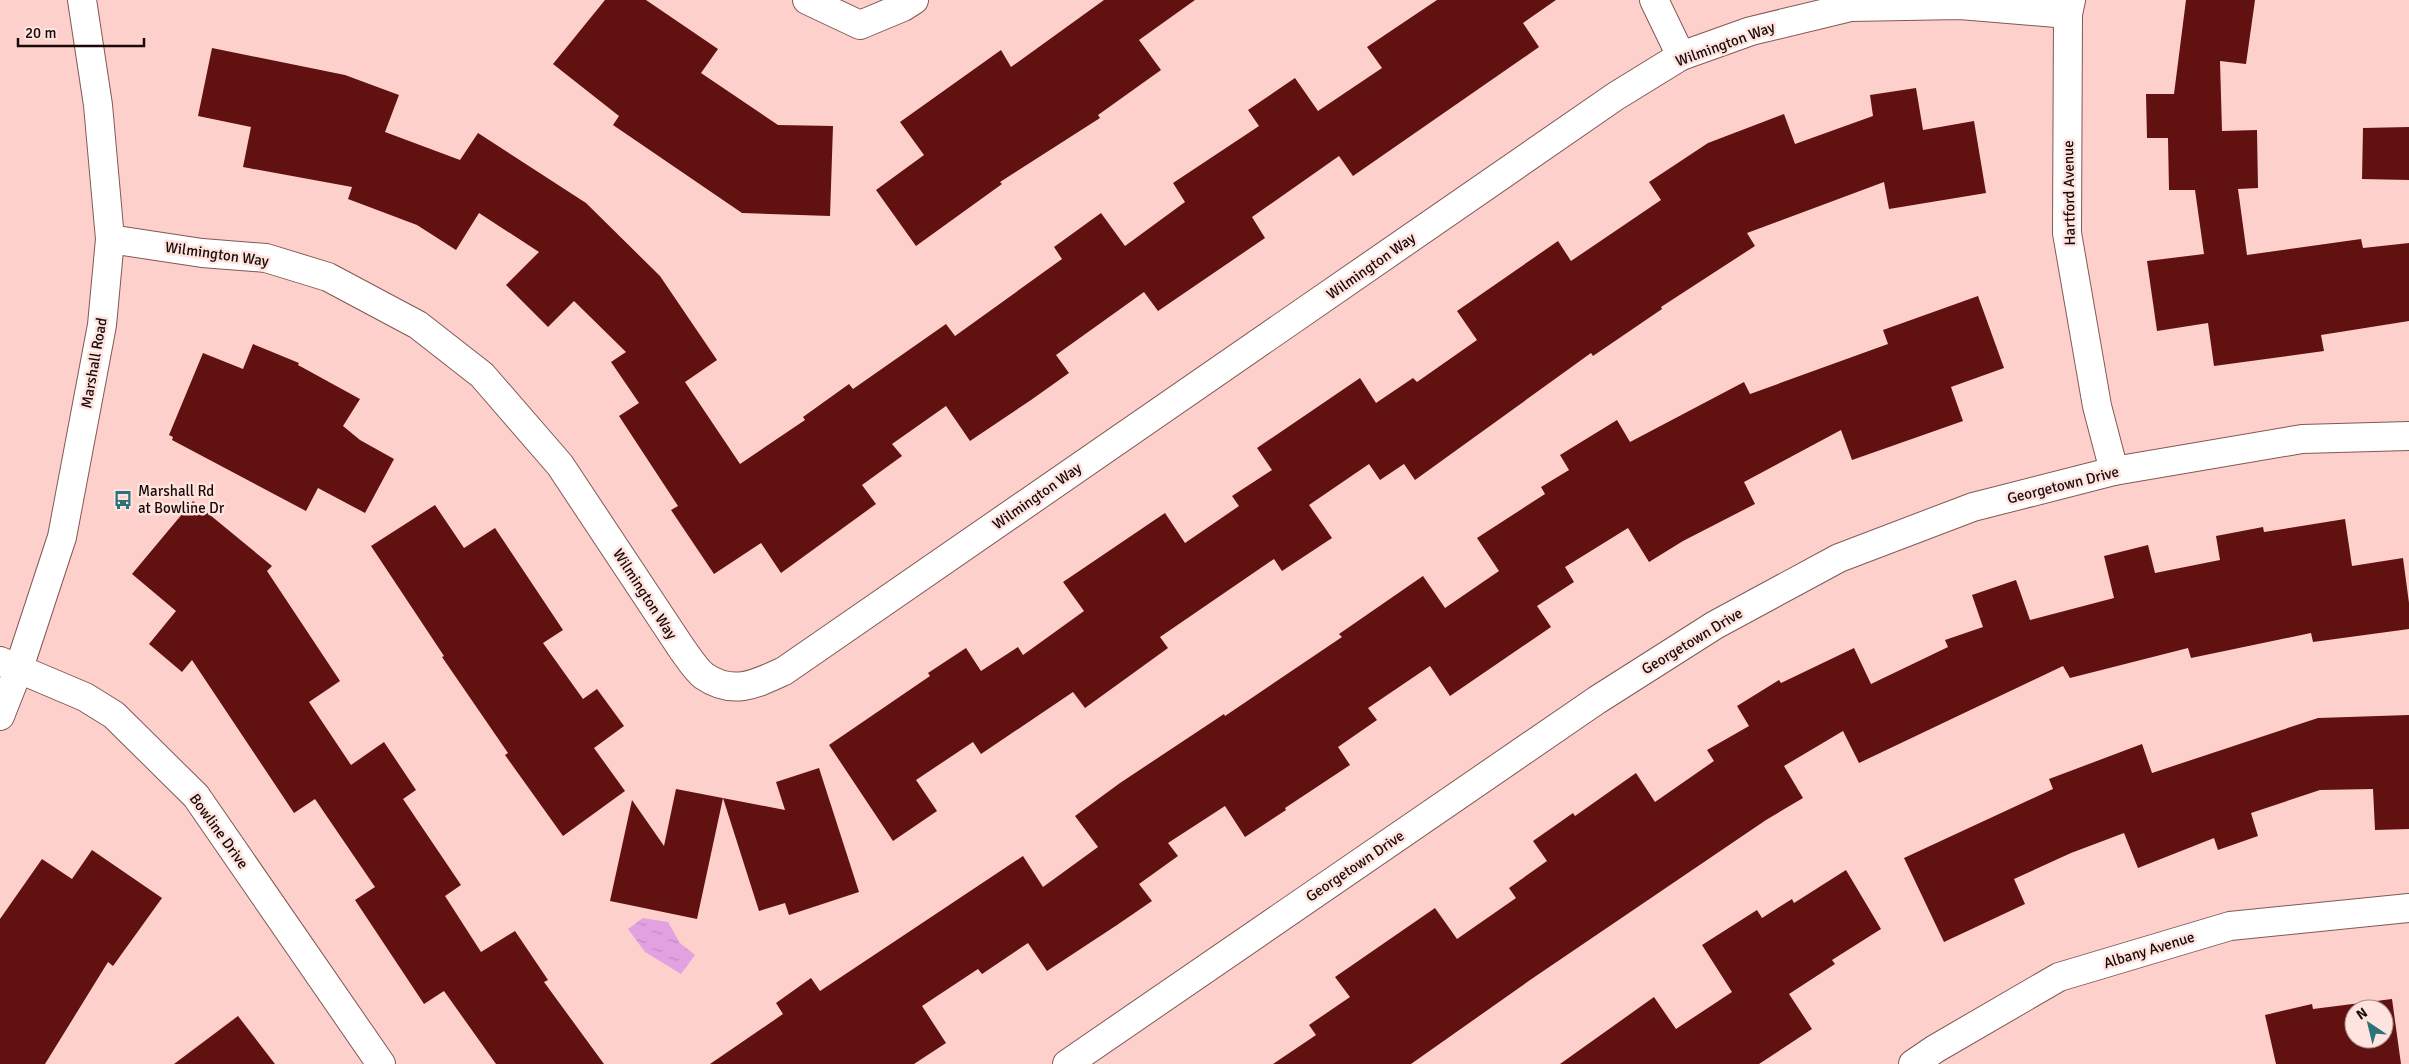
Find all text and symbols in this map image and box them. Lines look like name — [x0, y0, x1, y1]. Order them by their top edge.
scale bar — [18, 15, 144, 47]
street label: Wilmington Way — [1673, 18, 1777, 70]
text: 20 m — [25, 24, 56, 42]
street label: Hartford Avenue — [2059, 140, 2079, 246]
street label: Wilmington Way — [1323, 229, 1419, 303]
street label: Wilmington Way — [164, 238, 270, 270]
street label: Marshall Road — [77, 316, 111, 410]
street label: Wilmington Way — [989, 459, 1085, 533]
street label: Georgetown Drive — [2005, 462, 2121, 508]
place label: Marshall Rd at Bowline Dr — [138, 482, 225, 517]
bus stop icon: Marshall Rd at Bowline Dr — [112, 489, 134, 511]
street label: Wilmington Way — [609, 545, 681, 643]
street label: Georgetown Drive — [1638, 604, 1746, 678]
street label: Bowline Drive — [186, 790, 252, 872]
street label: Georgetown Drive — [1303, 827, 1407, 905]
street label: Albany Avenue — [2101, 928, 2197, 972]
north arrow — [2344, 999, 2394, 1049]
text: N — [2353, 1004, 2371, 1024]

